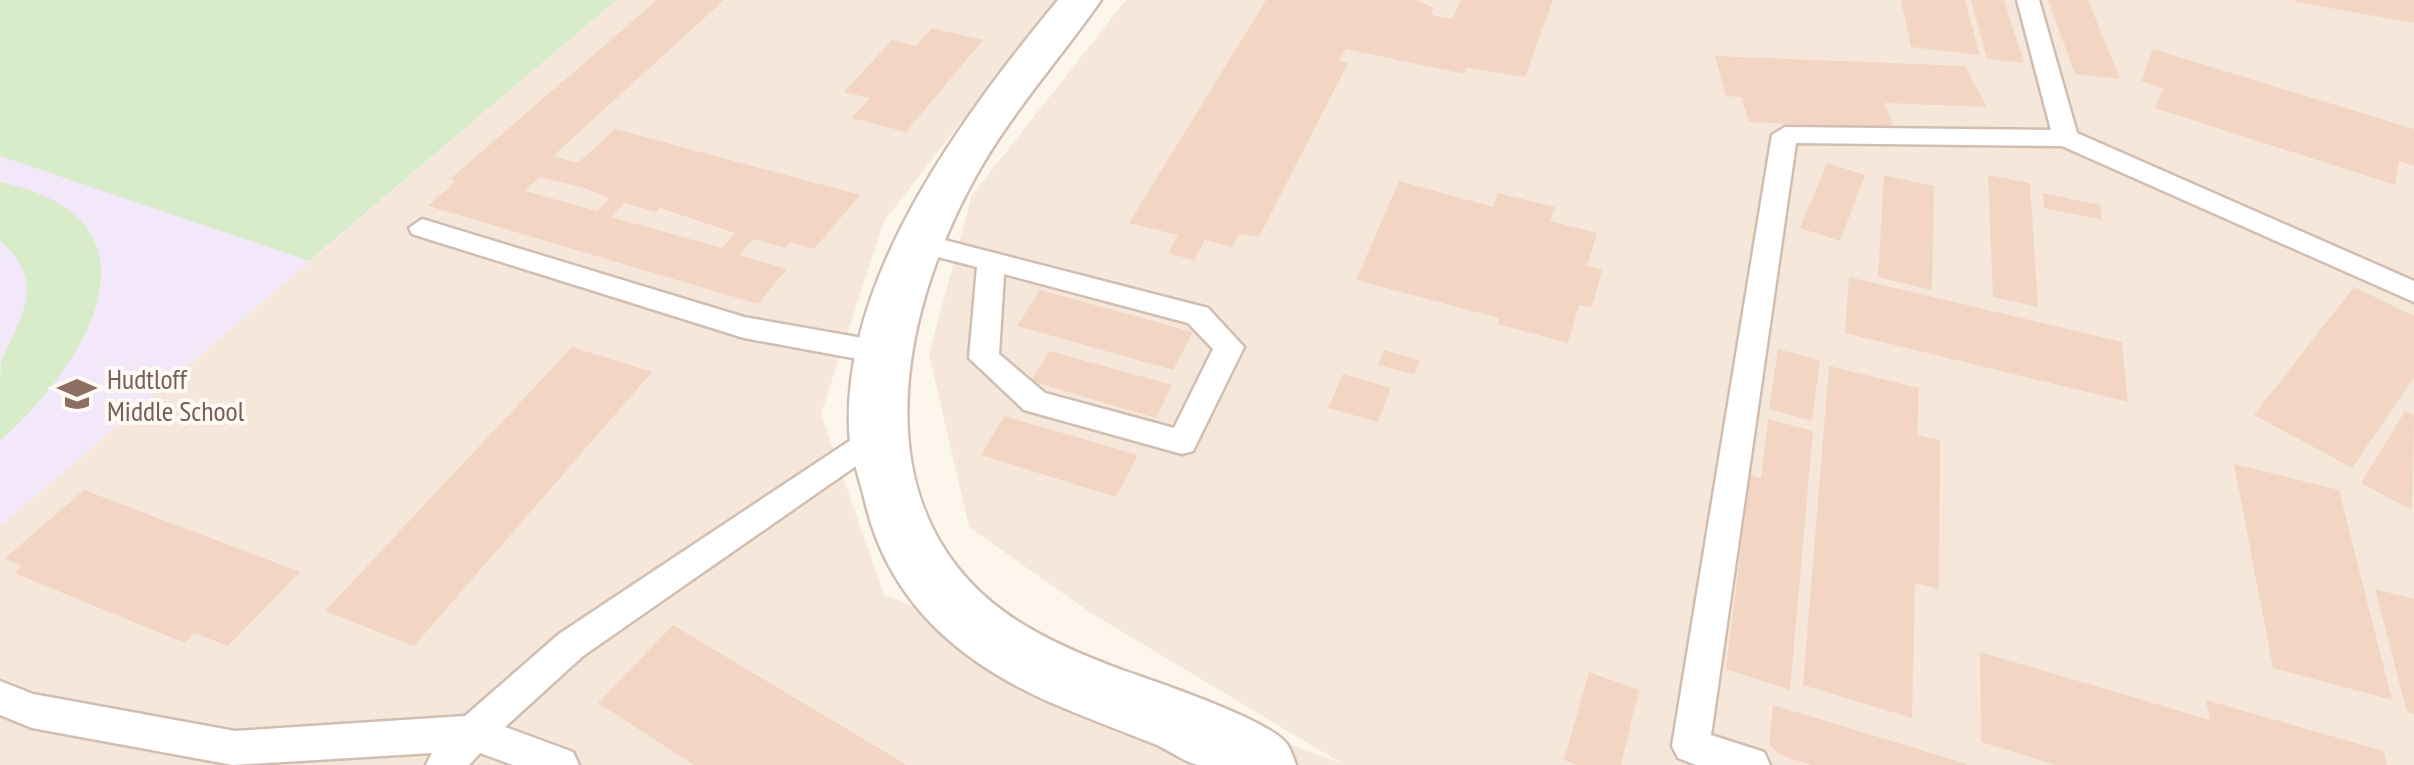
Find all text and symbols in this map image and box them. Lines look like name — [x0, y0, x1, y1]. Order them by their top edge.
place label: Hudtloff Middle School — [107, 360, 245, 429]
school or university icon: Hudtloff Middle School — [56, 373, 98, 415]

